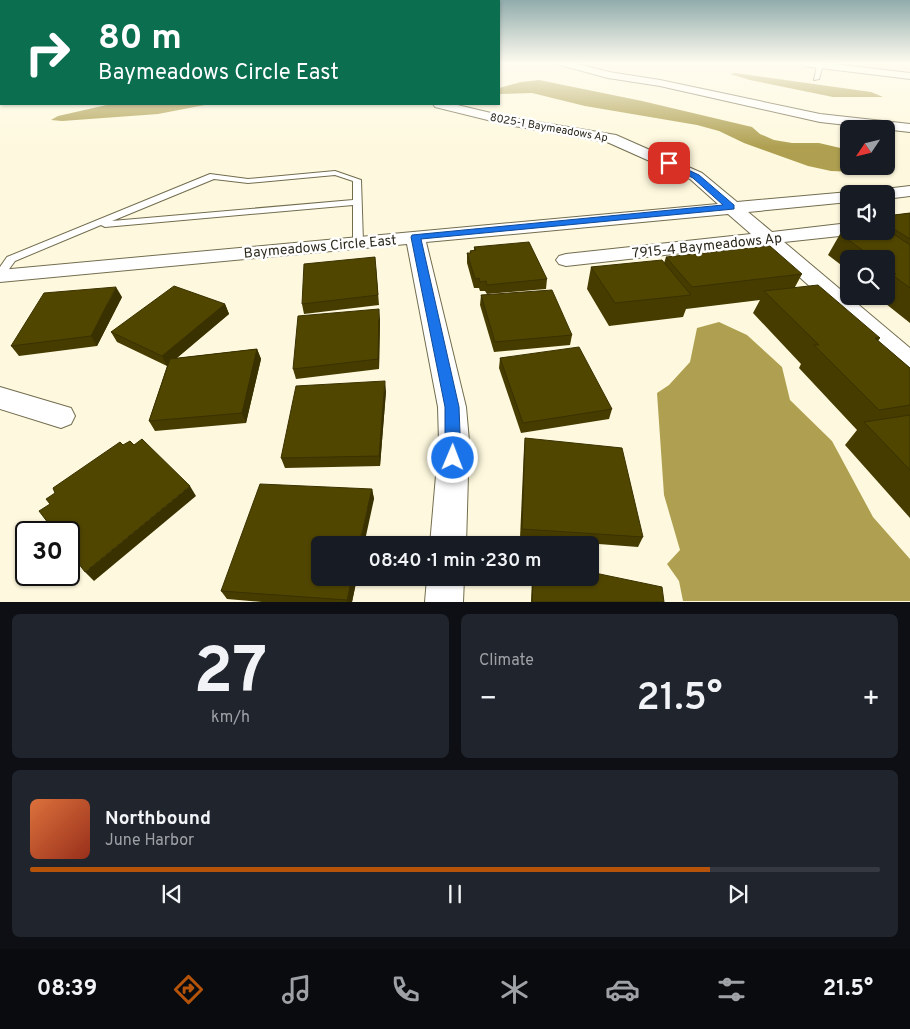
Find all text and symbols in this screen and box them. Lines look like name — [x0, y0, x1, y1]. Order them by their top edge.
text: 80 m — [98, 17, 182, 61]
icon: right — [15, 20, 80, 85]
text: Baymeadows Circle East — [98, 60, 339, 87]
street label: 8025-1 Baymeadows Ap — [489, 111, 609, 145]
north arrow — [840, 120, 895, 175]
map controls — [840, 120, 895, 305]
pin — [648, 142, 690, 184]
icon: arrive — [655, 149, 683, 177]
button: sound — [840, 185, 895, 240]
street label: 7915-4 Baymeadows Ap — [631, 230, 783, 263]
street label: Baymeadows Circle East — [243, 232, 397, 263]
button: search — [840, 250, 895, 305]
position arrow — [426, 431, 478, 483]
speed limit sign: 30 — [15, 521, 80, 586]
text: 08:40 · 1 min · 230 m — [369, 549, 541, 573]
text: 27 — [194, 634, 267, 716]
text: Climate — [479, 651, 534, 671]
text: 21.5° — [636, 675, 723, 724]
text: − — [479, 682, 497, 718]
text: + — [862, 682, 880, 718]
text: km/h — [211, 708, 250, 728]
text: Northbound — [105, 807, 211, 831]
text: June Harbor — [105, 831, 194, 851]
icon: previous — [158, 880, 186, 908]
icon: pause — [441, 880, 469, 908]
icon: next — [724, 880, 752, 908]
icon: directions — [171, 972, 206, 1007]
icon: music — [279, 972, 314, 1007]
icon: phone — [388, 972, 423, 1007]
icon: climate — [497, 972, 532, 1007]
icon: car — [605, 972, 640, 1007]
icon: filters — [714, 972, 749, 1007]
text: 08:39 — [37, 976, 97, 1003]
text: 21.5° — [823, 976, 873, 1003]

